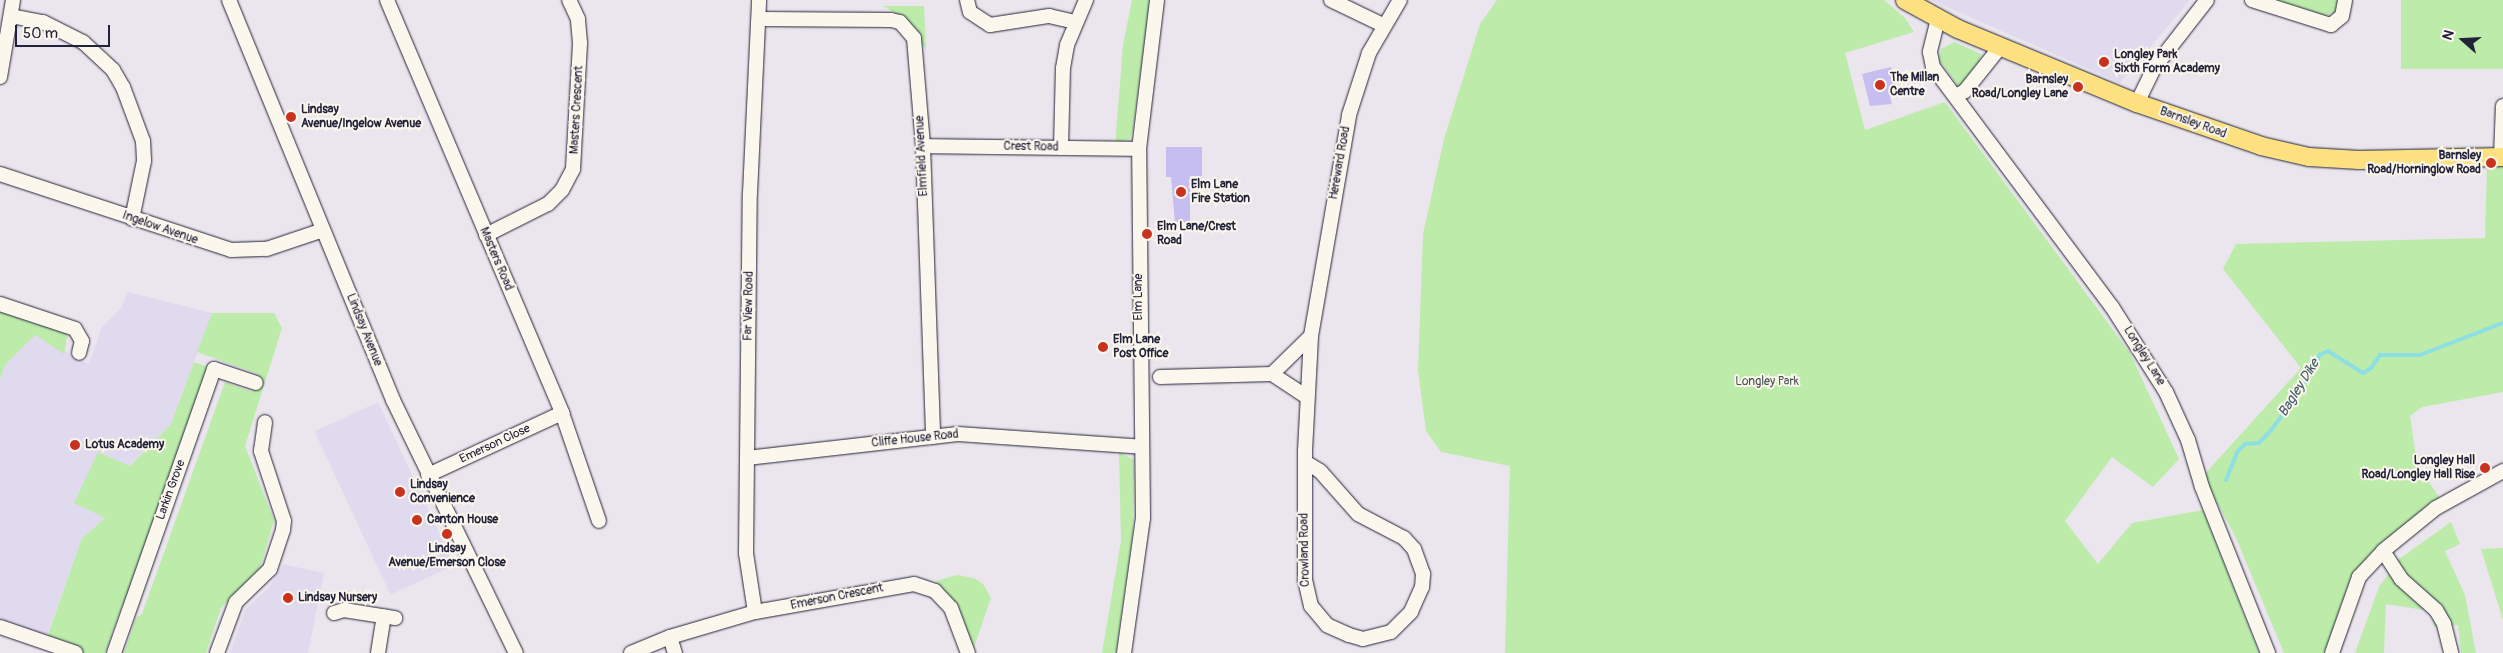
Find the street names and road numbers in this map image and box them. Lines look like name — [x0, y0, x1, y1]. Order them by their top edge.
street label: Masters Crescent — [567, 65, 587, 155]
street label: Barnsley Road — [2158, 104, 2228, 142]
street label: Elmfield Avenue — [913, 115, 931, 197]
street label: Hereward Road — [1326, 125, 1354, 201]
street label: Crest Road — [1003, 139, 1059, 155]
street label: Ingelow Avenue — [120, 208, 200, 248]
street label: Masters Road — [476, 225, 516, 293]
street label: Far View Road — [741, 271, 757, 341]
street label: Elm Lane — [1132, 273, 1146, 321]
street label: Lindsay Avenue — [343, 292, 385, 368]
street label: Longley Lane — [2120, 324, 2168, 388]
street label: Emerson Close — [457, 421, 533, 467]
street label: Cliffe House Road — [871, 427, 959, 451]
street label: Larkin Grove — [153, 458, 189, 522]
street label: Crowland Road — [1297, 513, 1313, 587]
street label: Emerson Crescent — [789, 581, 885, 613]

